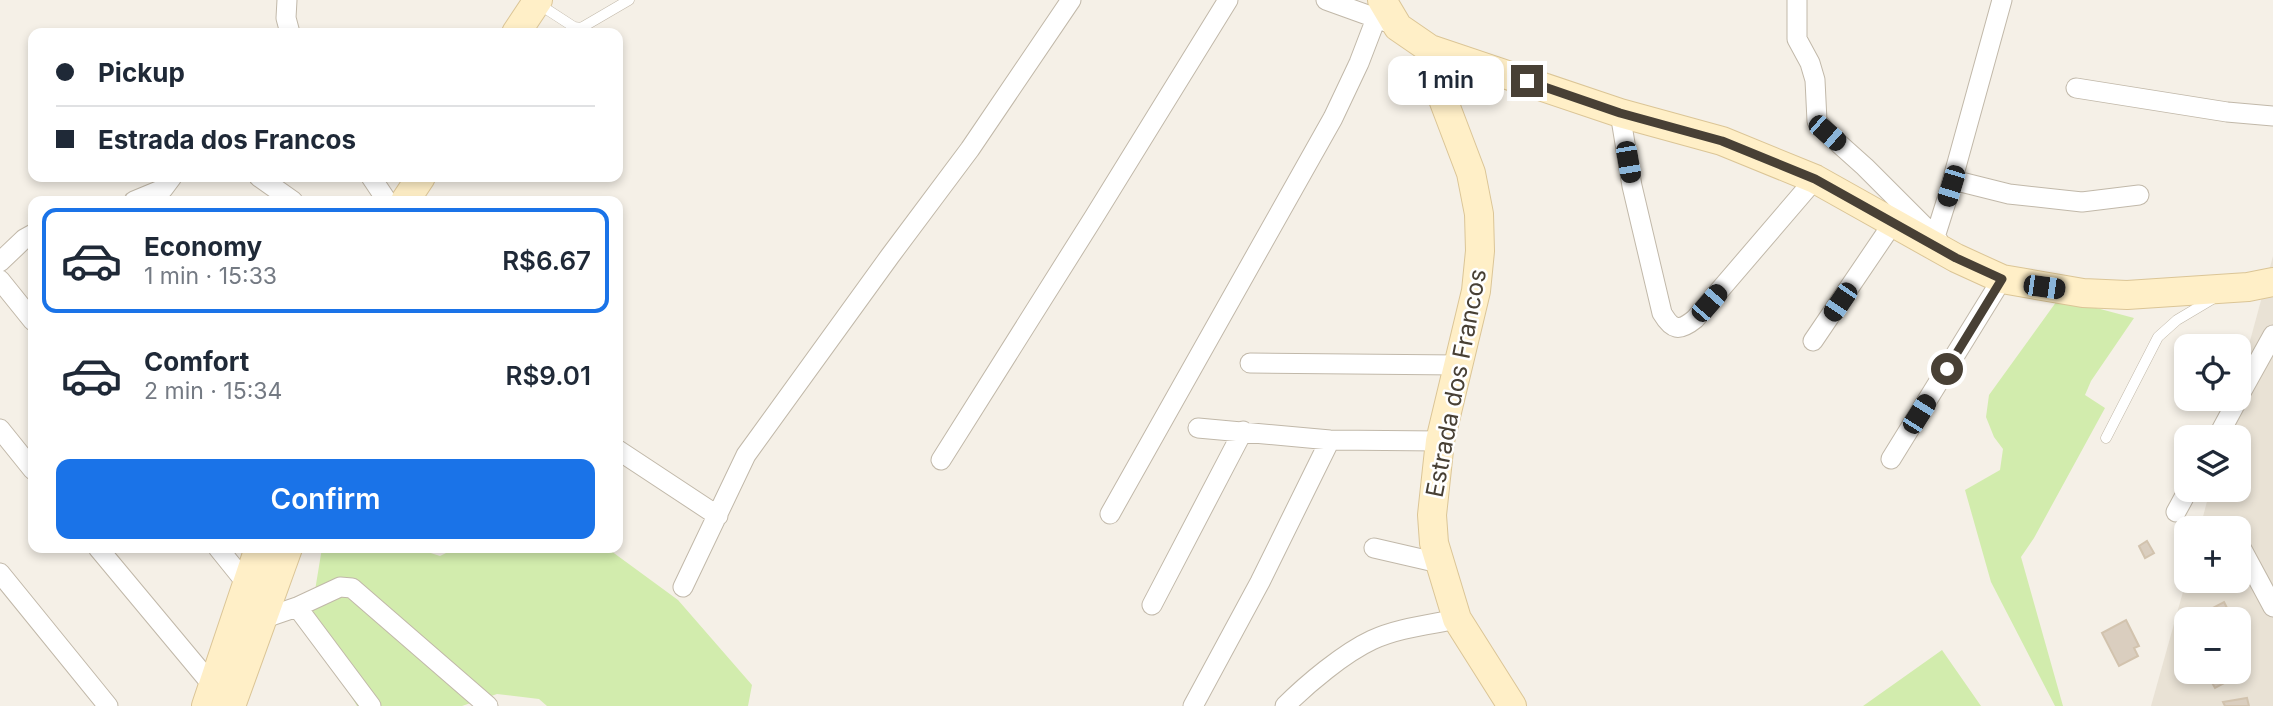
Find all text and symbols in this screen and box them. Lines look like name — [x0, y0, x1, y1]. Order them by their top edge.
callout: 1 min — [1387, 56, 1502, 106]
text: Pickup — [98, 57, 185, 88]
route end — [1511, 65, 1543, 97]
text: 1 min — [1418, 66, 1474, 94]
car — [1805, 111, 1850, 155]
text: Estrada dos Francos — [98, 124, 356, 155]
car — [1615, 139, 1642, 185]
car — [1935, 163, 1968, 209]
icon: car — [60, 229, 123, 292]
text: Economy — [144, 231, 262, 262]
text: R$6.67 — [502, 245, 591, 276]
text: 1 min · 15:33 — [144, 262, 277, 290]
street label: Estrada dos Francos — [1420, 266, 1492, 500]
car — [2022, 274, 2067, 300]
car — [1820, 279, 1861, 325]
car — [1688, 280, 1731, 326]
map controls — [2174, 334, 2251, 684]
button: locate — [2174, 334, 2251, 411]
icon: car — [60, 344, 123, 407]
text: Comfort — [144, 346, 249, 377]
route start — [1931, 353, 1963, 385]
text: R$9.01 — [506, 360, 591, 391]
text: 2 min · 15:34 — [144, 377, 282, 405]
car — [1899, 391, 1940, 437]
button: layers — [2174, 425, 2251, 502]
button: Confirm — [56, 459, 595, 539]
button: + — [2174, 516, 2251, 593]
button: − — [2174, 607, 2251, 684]

